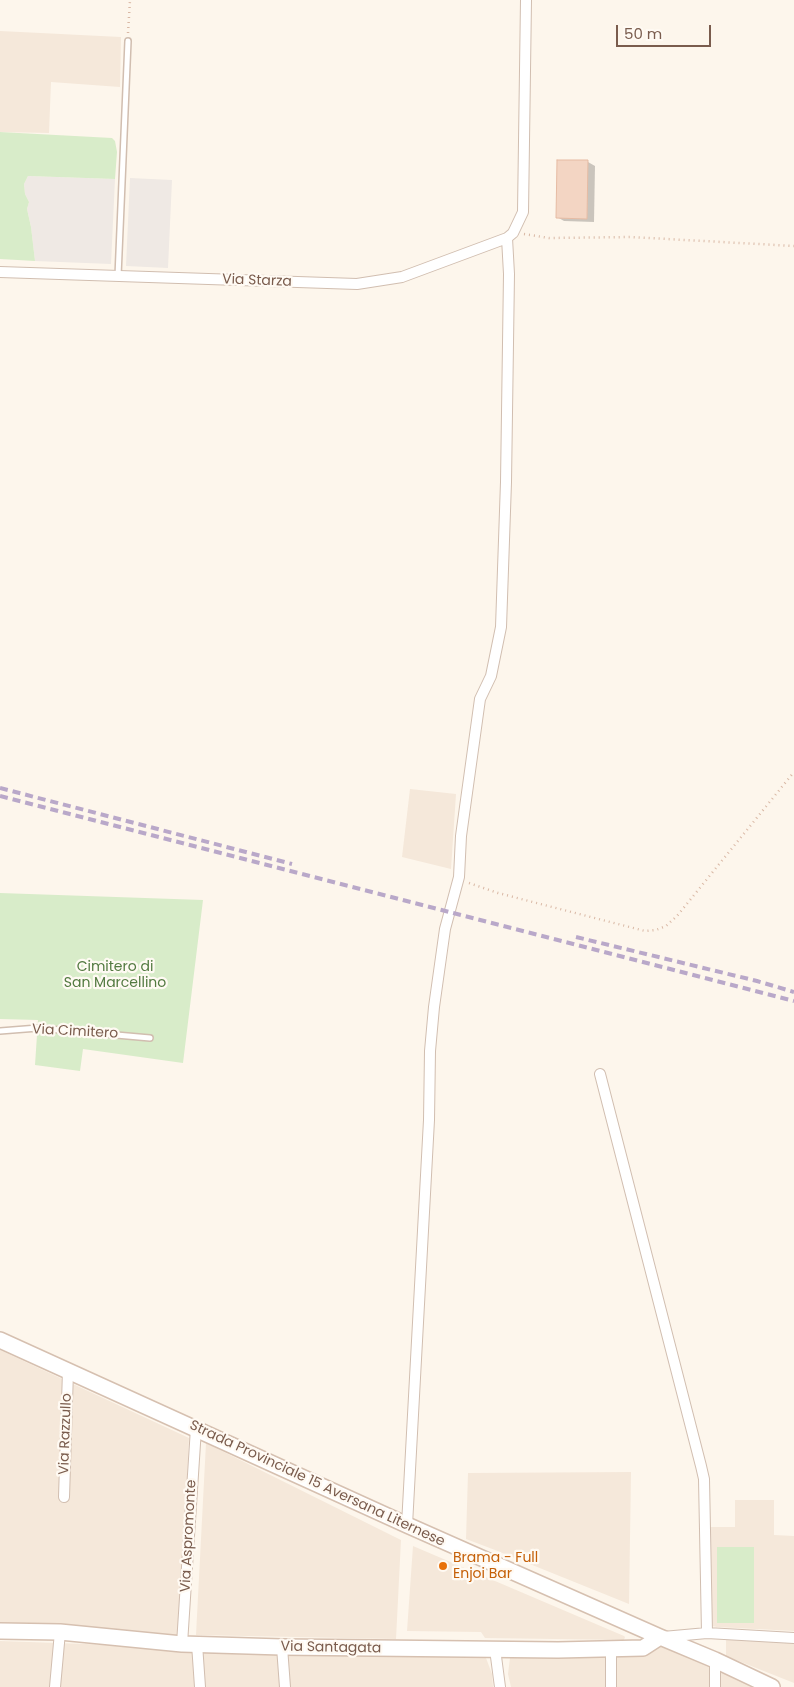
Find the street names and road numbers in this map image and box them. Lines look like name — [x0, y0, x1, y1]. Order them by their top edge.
street label: Via Starza — [222, 271, 292, 291]
street label: Via Cimitero — [32, 1021, 118, 1043]
street label: Via Razzullo — [56, 1393, 76, 1475]
street label: Strada Provinciale 15 Aversana Liternese — [187, 1417, 447, 1551]
street label: Via Aspromonte — [178, 1479, 200, 1593]
street label: Via Santagata — [280, 1639, 382, 1657]

